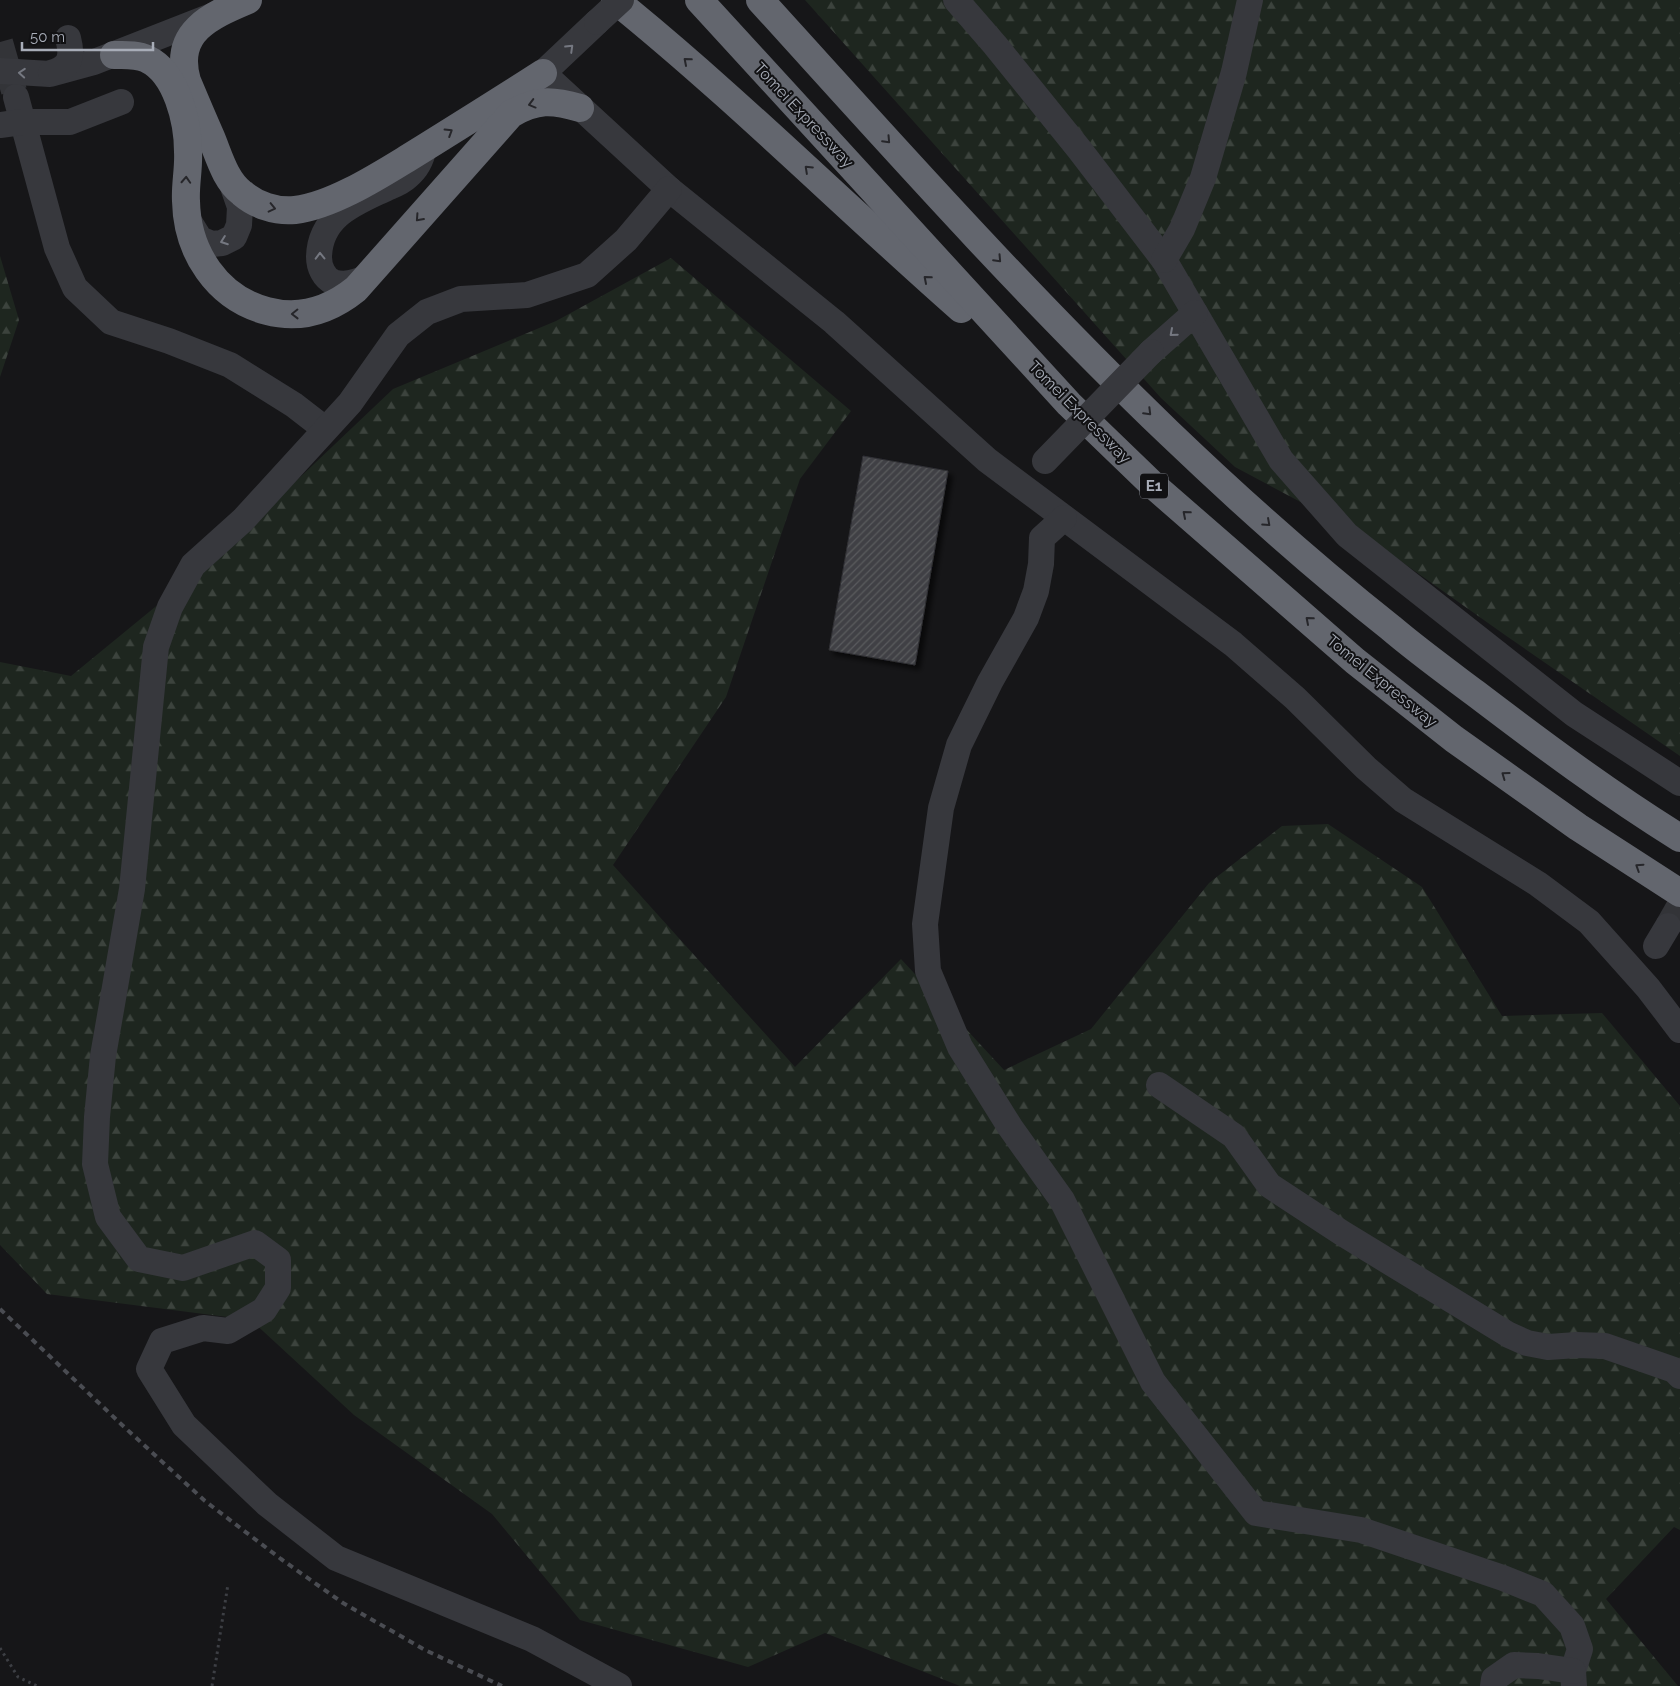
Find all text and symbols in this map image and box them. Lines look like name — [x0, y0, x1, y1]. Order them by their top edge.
scale bar — [22, 20, 154, 52]
text: 50 m — [30, 28, 65, 46]
one-way arrow — [564, 44, 573, 53]
one-way arrow — [683, 58, 692, 67]
street label: Tomei Expressway — [750, 58, 858, 172]
one-way arrow — [18, 68, 26, 79]
one-way arrow — [529, 99, 537, 109]
one-way arrow — [444, 129, 453, 138]
one-way arrow — [881, 134, 890, 143]
one-way arrow — [804, 166, 813, 175]
one-way arrow — [181, 175, 191, 183]
one-way arrow — [267, 202, 276, 213]
one-way arrow — [416, 212, 425, 221]
one-way arrow — [220, 235, 229, 245]
one-way arrow — [315, 251, 325, 259]
one-way arrow — [992, 253, 1001, 262]
one-way arrow — [924, 276, 933, 285]
one-way arrow — [291, 308, 299, 319]
one-way arrow — [1169, 327, 1178, 336]
street label: Tomei Expressway — [1025, 357, 1135, 467]
one-way arrow — [1142, 406, 1151, 415]
road number: E1 — [1140, 474, 1168, 498]
one-way arrow — [1183, 510, 1192, 519]
one-way arrow — [1262, 517, 1271, 526]
one-way arrow — [1305, 617, 1314, 626]
street label: Tomei Expressway — [1323, 631, 1441, 732]
one-way arrow — [1501, 772, 1511, 781]
one-way arrow — [1635, 863, 1644, 873]

